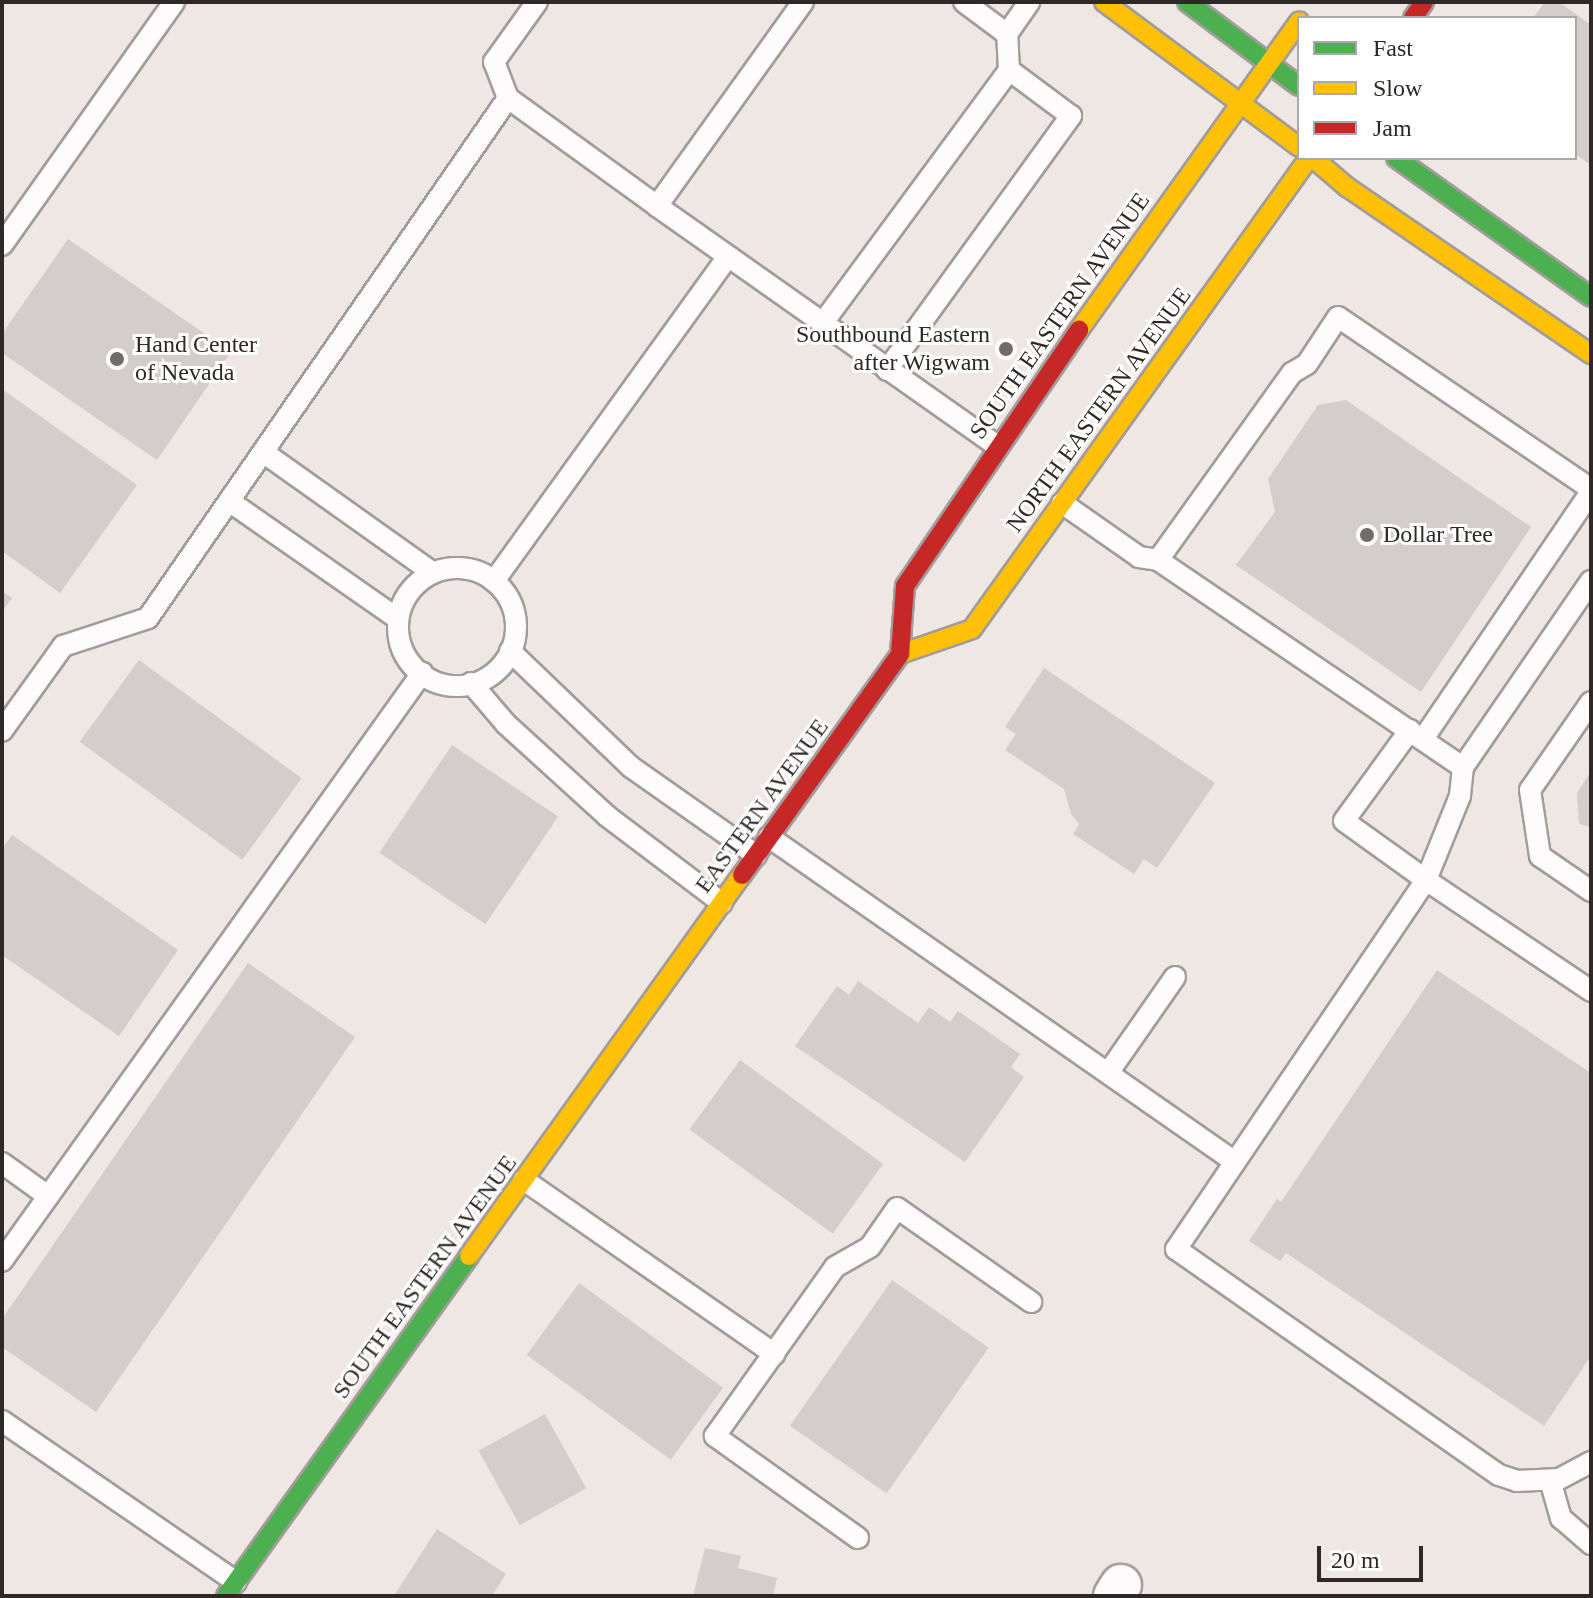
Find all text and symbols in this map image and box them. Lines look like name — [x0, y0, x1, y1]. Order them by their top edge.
legend — [1297, 16, 1577, 160]
text: Fast — [1373, 35, 1413, 61]
text: Slow — [1373, 75, 1422, 101]
text: Jam — [1373, 115, 1412, 141]
street label: SOUTH EASTERN AVENUE — [963, 187, 1157, 445]
street label: NORTH EASTERN AVENUE — [1000, 281, 1198, 539]
place label: Southbound Eastern after Wigwam — [796, 321, 990, 377]
place label: Hand Center of Nevada — [135, 331, 257, 387]
marker: Southbound Eastern after Wigwam — [997, 340, 1015, 358]
marker: Hand Center of Nevada — [106, 348, 128, 370]
place label: Dollar Tree — [1383, 521, 1493, 549]
marker: Dollar Tree — [1358, 526, 1376, 544]
street label: EASTERN AVENUE — [689, 713, 835, 899]
street label: SOUTH EASTERN AVENUE — [326, 1149, 524, 1405]
scale bar — [1321, 1530, 1427, 1580]
text: 20 m — [1331, 1547, 1380, 1573]

